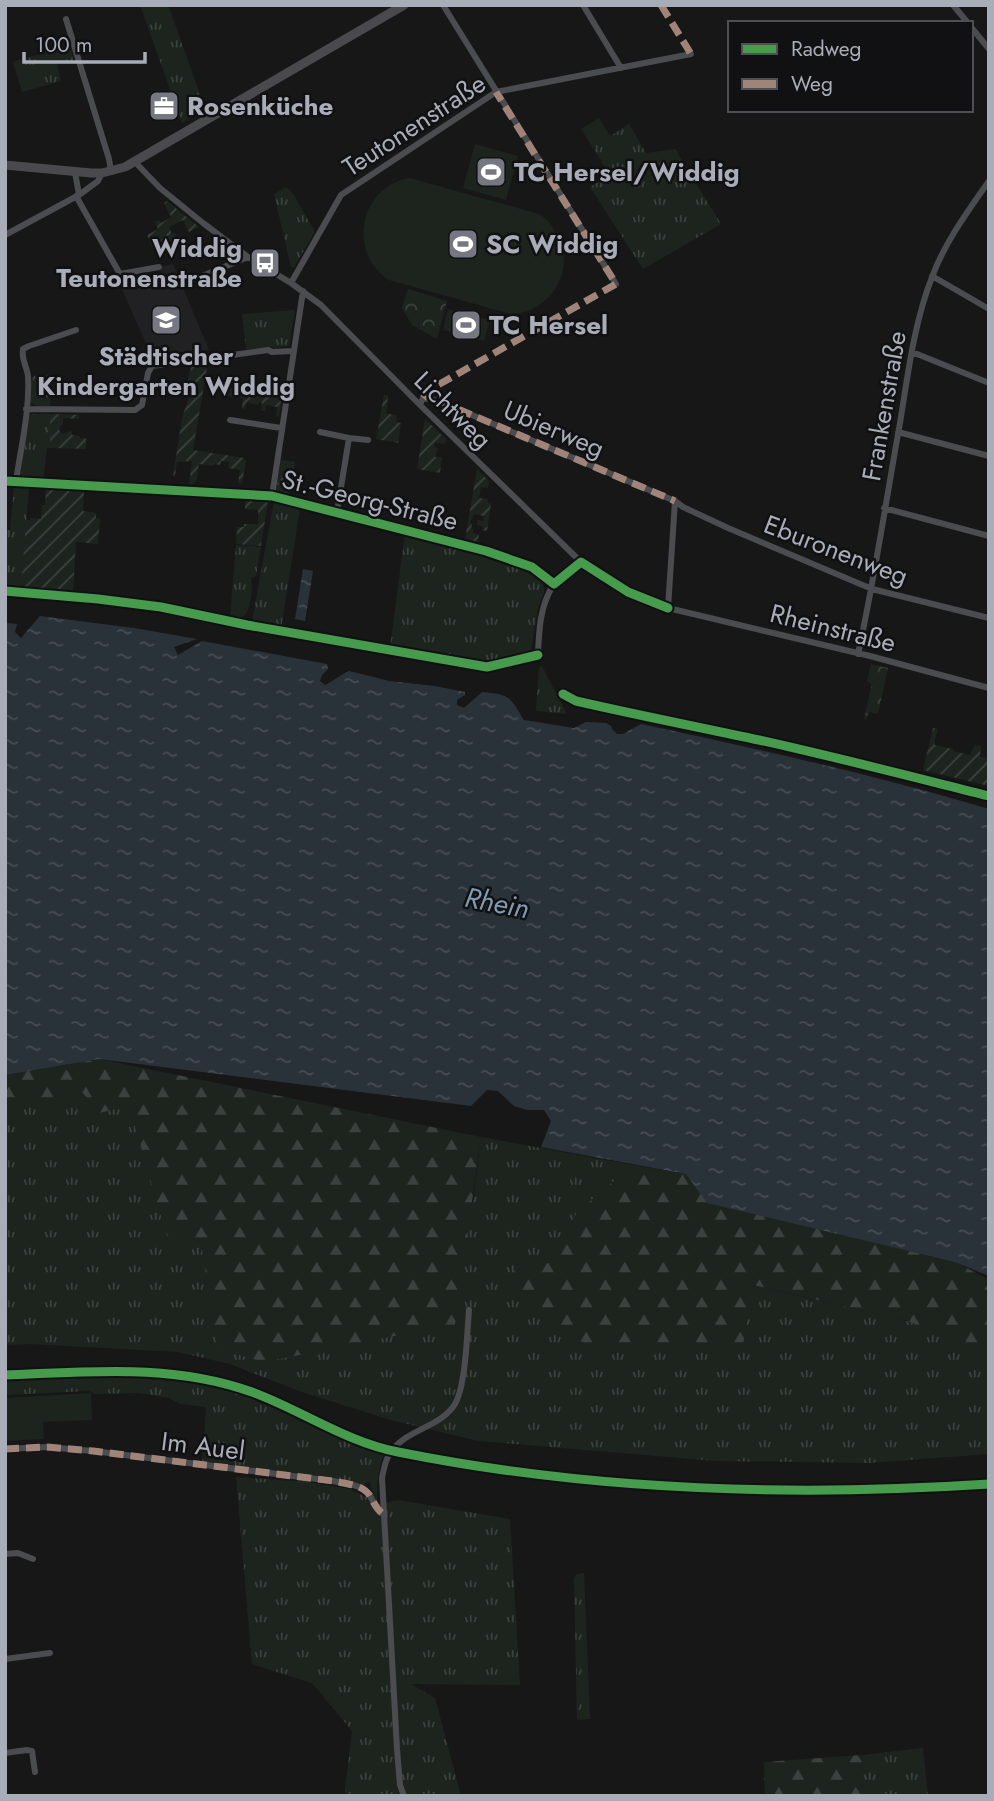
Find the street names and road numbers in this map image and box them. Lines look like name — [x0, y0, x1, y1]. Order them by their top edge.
street label: Teutonenstraße — [335, 64, 493, 186]
street label: Frankenstraße — [852, 328, 916, 484]
street label: Lichtweg — [406, 363, 500, 457]
street label: Ubierweg — [498, 391, 610, 467]
street label: St.-Georg-Straße — [278, 460, 462, 540]
street label: Eburonenweg — [758, 505, 914, 595]
street label: Rheinstraße — [766, 594, 900, 662]
street label: Im Auel — [159, 1422, 247, 1470]

